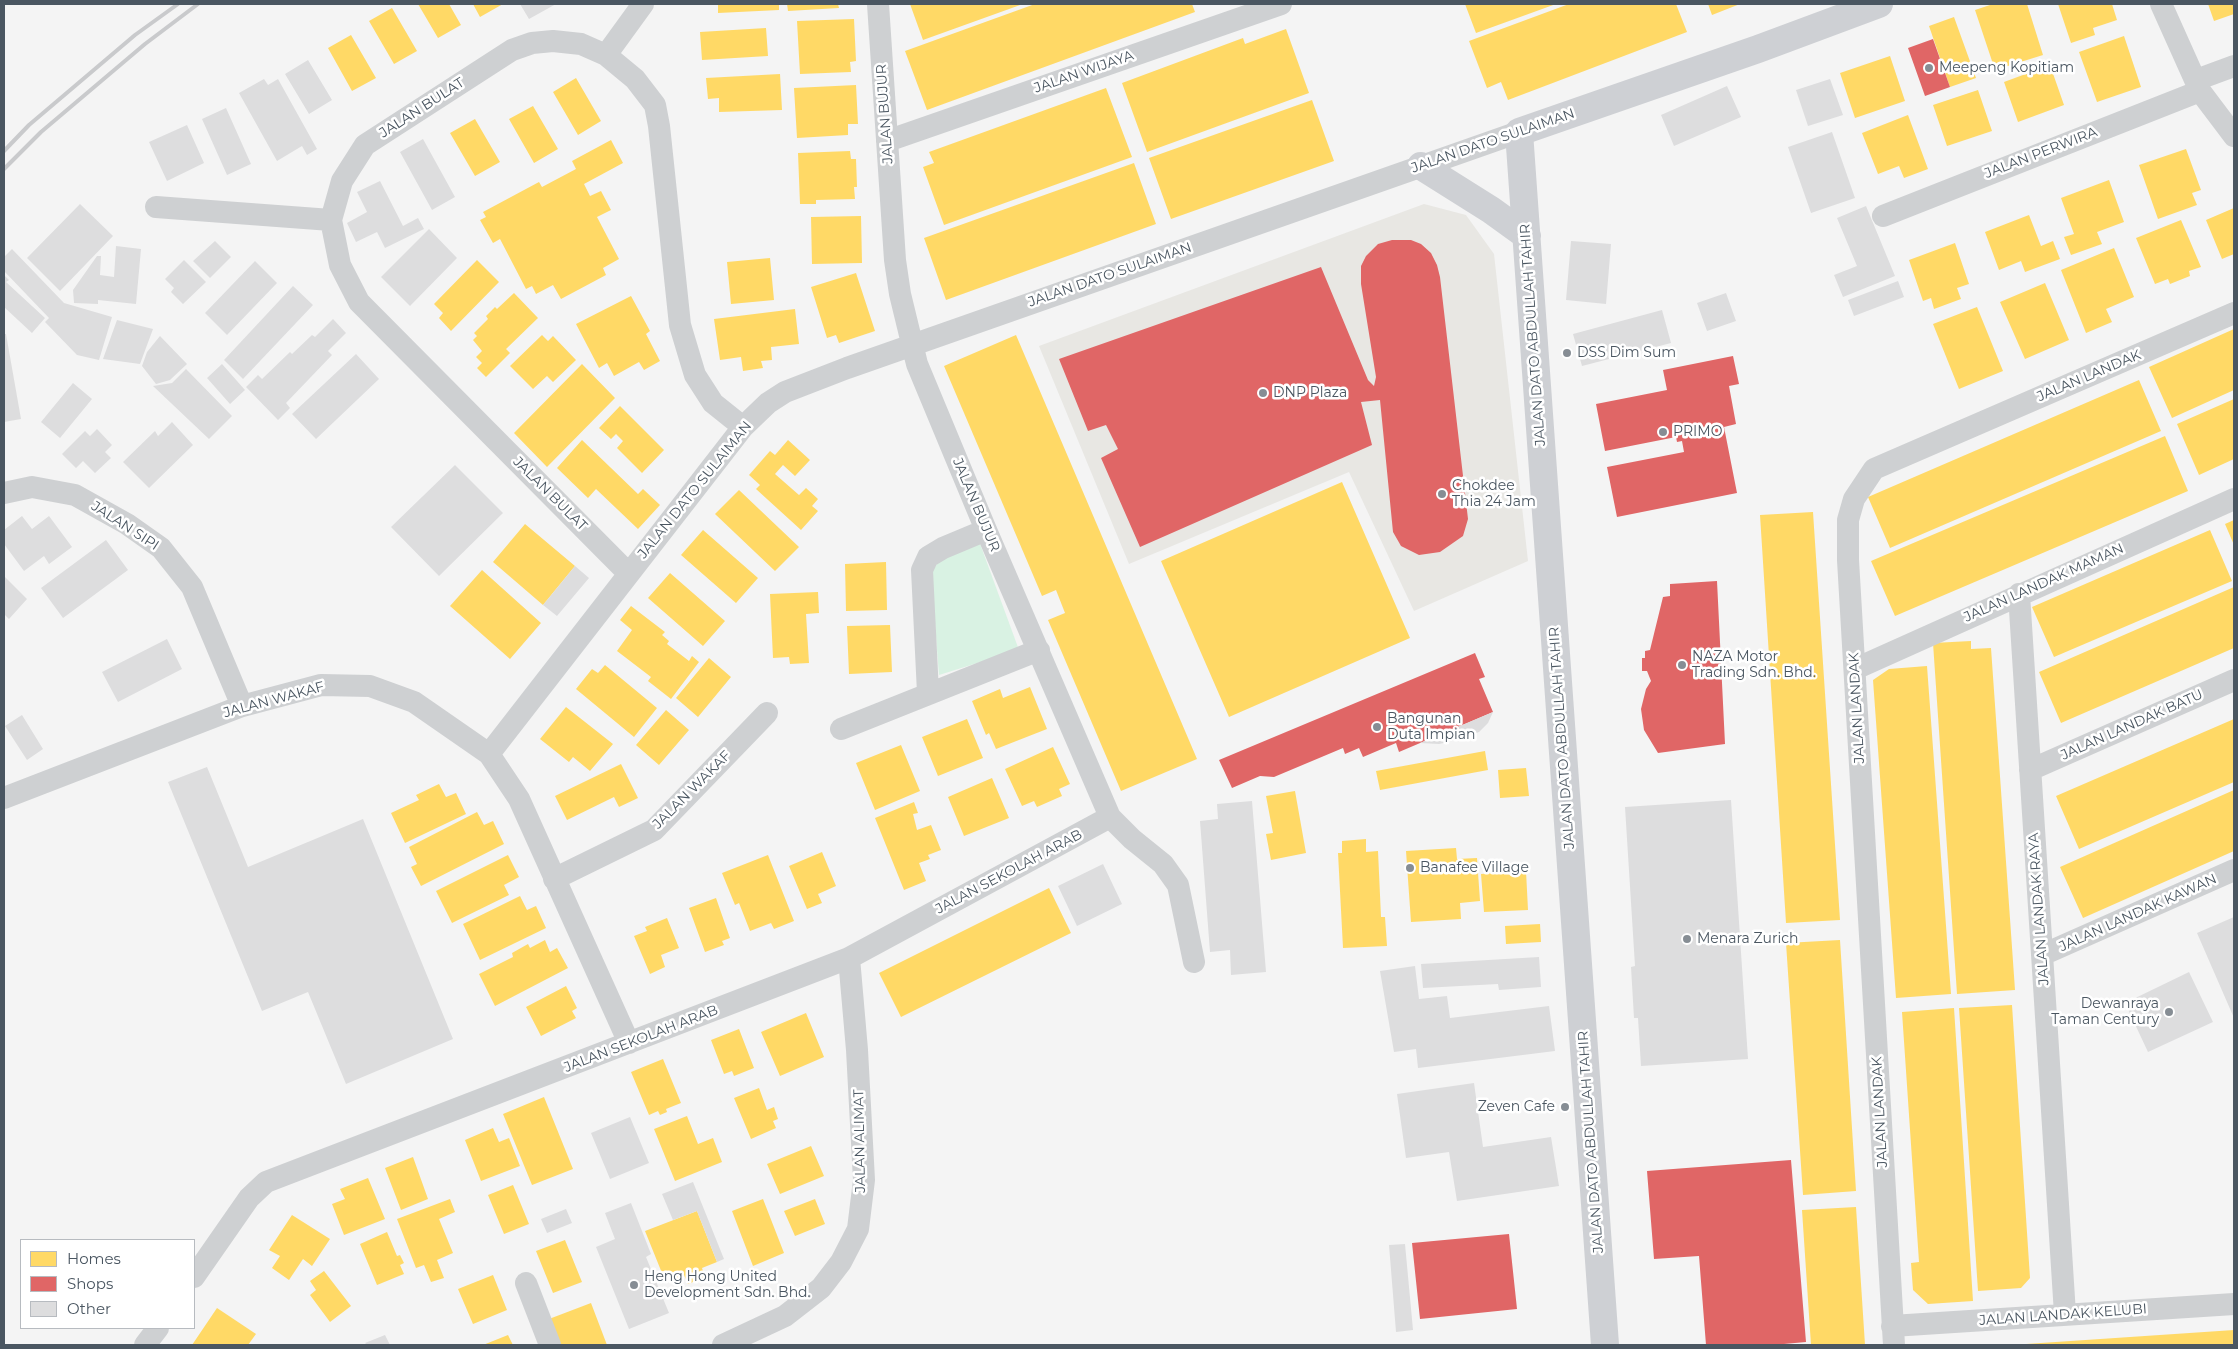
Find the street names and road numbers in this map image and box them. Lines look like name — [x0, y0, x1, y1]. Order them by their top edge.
street label: JALAN WIJAYA — [1032, 47, 1136, 97]
street label: JALAN BUJUR — [873, 64, 897, 164]
street label: JALAN BULAT — [376, 74, 468, 142]
street label: JALAN DATO SULAIMAN — [1409, 105, 1577, 177]
street label: JALAN PERWIRA — [1982, 124, 2100, 182]
street label: JALAN DATO ABDULLAH TAHIR — [1517, 223, 1549, 447]
street label: JALAN DATO SULAIMAN — [1026, 239, 1194, 311]
street label: JALAN LANDAK — [2035, 347, 2143, 405]
street label: JALAN DATO SULAIMAN — [635, 418, 755, 562]
street label: JALAN BULAT — [510, 454, 590, 534]
street label: JALAN BUJUR — [949, 456, 1003, 554]
street label: JALAN SIPI — [88, 498, 162, 554]
street label: JALAN LANDAK MAMAN — [1962, 540, 2126, 626]
street label: JALAN DATO ABDULLAH TAHIR — [1546, 626, 1578, 850]
street label: JALAN LANDAK — [1846, 652, 1868, 764]
street label: JALAN WAKAF — [222, 678, 326, 722]
street label: JALAN LANDAK BATU — [2058, 686, 2206, 764]
street label: JALAN WAKAF — [649, 747, 735, 833]
street label: JALAN SEKOLAH ARAB — [933, 826, 1085, 918]
street label: JALAN LANDAK RAYA — [2025, 832, 2053, 986]
street label: JALAN LANDAK KAWAN — [2057, 871, 2219, 955]
street label: JALAN SEKOLAH ARAB — [562, 1002, 720, 1076]
street label: JALAN DATO ABDULLAH TAHIR — [1575, 1030, 1607, 1254]
street label: JALAN LANDAK — [1869, 1056, 1891, 1168]
street label: JALAN ALIMAT — [851, 1089, 869, 1193]
street label: JALAN LANDAK KELUBI — [1979, 1301, 2147, 1329]

